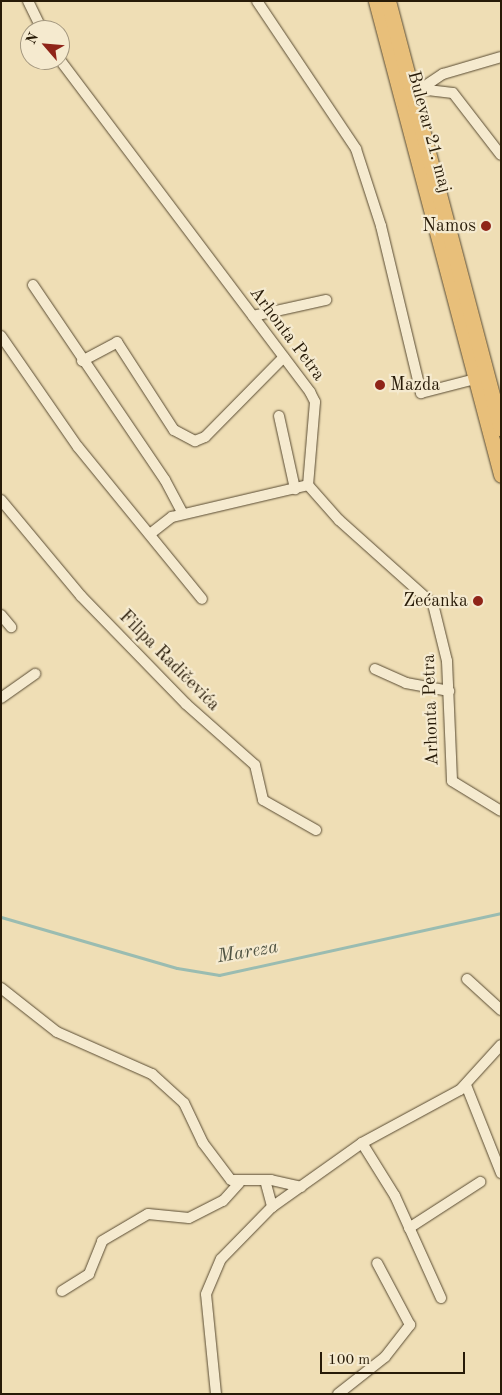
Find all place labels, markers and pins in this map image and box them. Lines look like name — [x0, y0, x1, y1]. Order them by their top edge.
place label: Namos — [422, 215, 476, 237]
marker: Namos — [480, 220, 492, 232]
place label: Mazda — [390, 374, 440, 396]
marker: Mazda — [374, 379, 386, 391]
place label: Zećanka — [403, 590, 468, 612]
marker: Zećanka — [472, 595, 484, 607]

